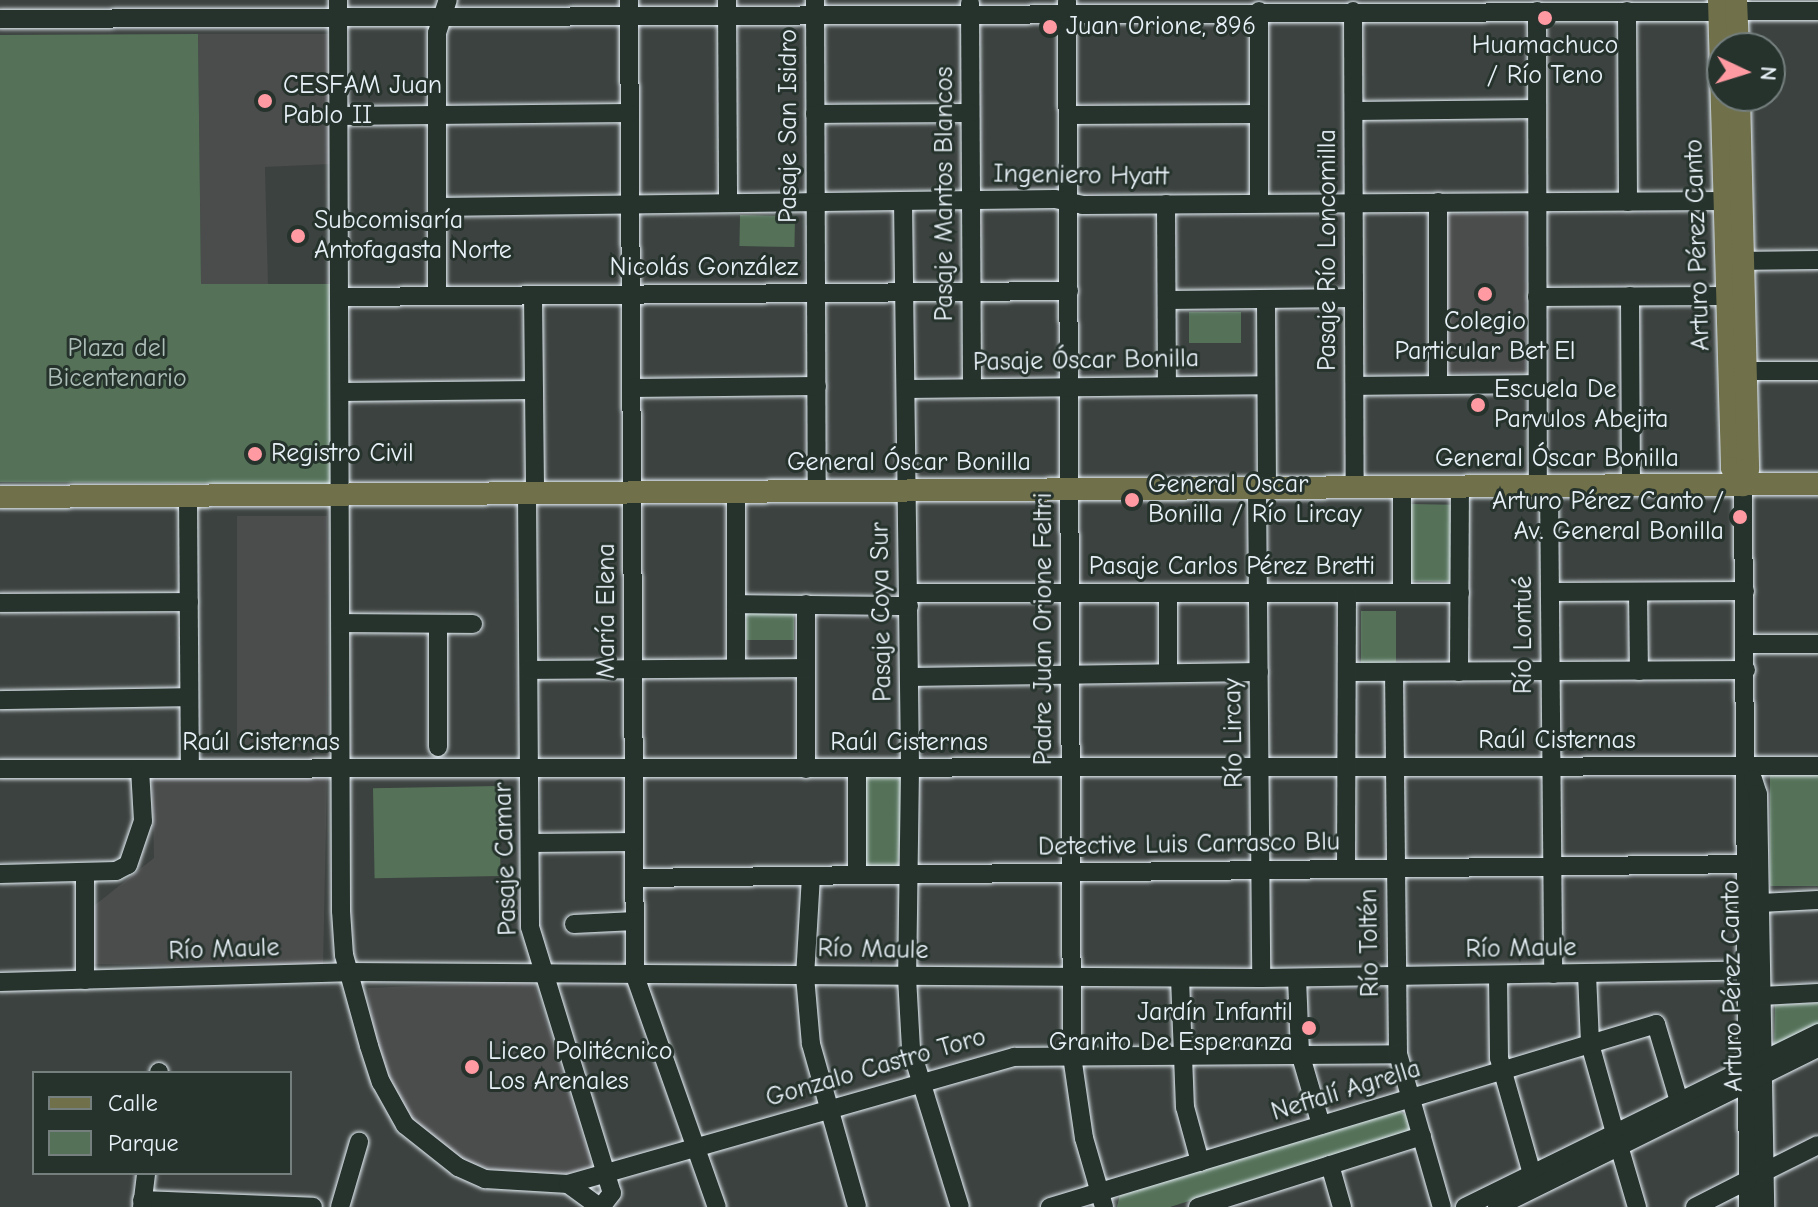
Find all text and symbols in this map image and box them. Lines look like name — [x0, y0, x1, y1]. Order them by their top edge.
marker: Huamachuco / Río Teno — [1536, 9, 1554, 27]
place label: Juan Orione, 896 — [1066, 11, 1256, 43]
marker: Juan Orione, 896 — [1041, 18, 1059, 36]
street label: Pasaje San Isidro — [773, 29, 805, 223]
place label: Huamachuco / Río Teno — [1472, 30, 1618, 92]
north arrow — [1706, 32, 1786, 112]
text: N — [1754, 65, 1781, 82]
street label: Pasaje Mantos Blancos — [929, 67, 961, 321]
place label: CESFAM Juan Pablo II — [283, 70, 442, 132]
marker: CESFAM Juan Pablo II — [254, 90, 276, 112]
street label: Pasaje Río Loncomilla — [1312, 129, 1344, 371]
street label: Arturo Pérez Canto — [1679, 139, 1717, 351]
street label: Ingeniero Hyatt — [993, 159, 1169, 193]
place label: Subcomisaría Antofagasta Norte — [314, 205, 512, 266]
marker: Subcomisaría Antofagasta Norte — [289, 227, 307, 245]
street label: Nicolás González — [610, 252, 798, 284]
marker: Colegio Particular Bet El — [1476, 285, 1494, 303]
place label: Colegio Particular Bet El — [1394, 306, 1576, 368]
park label: Plaza del Bicentenario — [47, 333, 187, 394]
street label: Pasaje Óscar Bonilla — [973, 343, 1199, 379]
place label: Escuela De Parvulos Abejita — [1494, 374, 1668, 436]
marker: Escuela De Parvulos Abejita — [1469, 396, 1487, 414]
place label: Registro Civil — [271, 438, 414, 470]
street label: General Óscar Bonilla — [1435, 443, 1679, 475]
marker: Registro Civil — [246, 445, 264, 463]
street label: General Óscar Bonilla — [787, 447, 1031, 479]
place label: General Oscar Bonilla / Río Lircay — [1148, 469, 1362, 530]
place label: Arturo Pérez Canto / Av. General Bonilla — [1492, 486, 1724, 548]
marker: General Oscar Bonilla / Río Lircay — [1123, 491, 1141, 509]
street label: Padre Juan Orione Feltri — [1028, 493, 1060, 765]
marker: Arturo Pérez Canto / Av. General Bonilla — [1731, 508, 1749, 526]
street label: Pasaje Coya Sur — [865, 522, 899, 702]
street label: María Elena — [591, 543, 623, 679]
street label: Pasaje Carlos Pérez Bretti — [1089, 551, 1375, 583]
street label: Río Lontué — [1508, 576, 1540, 694]
street label: Río Lircay — [1217, 678, 1251, 788]
street label: Raúl Cisternas — [1478, 725, 1636, 757]
street label: Raúl Cisternas — [182, 727, 340, 759]
street label: Raúl Cisternas — [830, 727, 988, 759]
street label: Pasaje Camar — [488, 782, 524, 936]
street label: Detective Luis Carrasco Blu — [1038, 827, 1340, 863]
street label: Arturo Pérez Canto — [1716, 880, 1750, 1092]
street label: Río Toltén — [1353, 888, 1387, 998]
street label: Río Maule — [168, 932, 280, 968]
street label: Río Maule — [1465, 932, 1577, 966]
street label: Río Maule — [817, 933, 929, 967]
place label: Jardín Infantil Granito De Esperanza — [1049, 997, 1293, 1058]
marker: Jardín Infantil Granito De Esperanza — [1300, 1019, 1318, 1037]
street label: Gonzalo Castro Toro — [762, 1022, 990, 1114]
place label: Liceo Politécnico Los Arenales — [488, 1036, 673, 1098]
street label: Neftalí Agrella — [1268, 1054, 1424, 1128]
marker: Liceo Politécnico Los Arenales — [463, 1058, 481, 1076]
legend — [32, 1071, 292, 1175]
text: Calle — [108, 1089, 158, 1117]
text: Parque — [108, 1129, 179, 1157]

